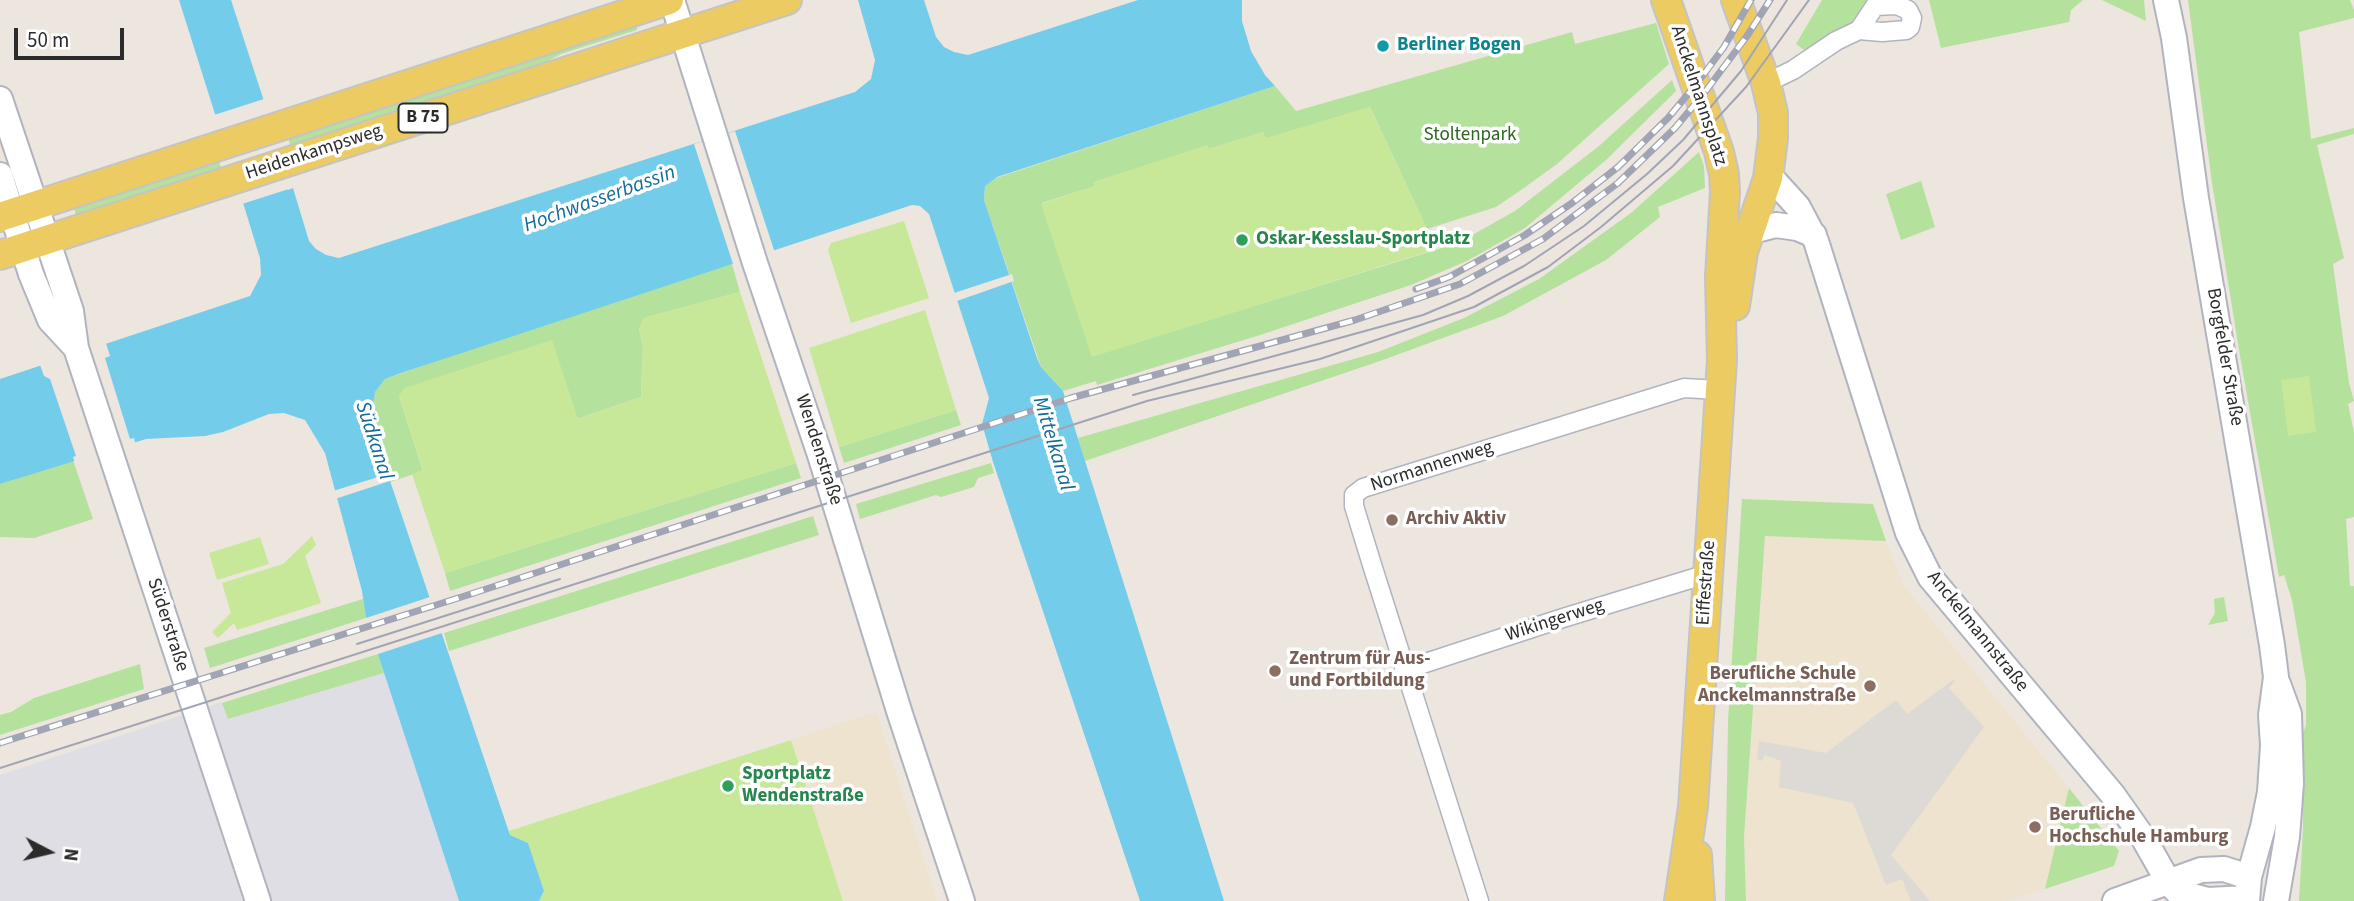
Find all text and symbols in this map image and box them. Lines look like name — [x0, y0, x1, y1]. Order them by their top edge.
scale bar — [18, 14, 128, 58]
street label: Anckelmannsplatz — [1665, 23, 1731, 169]
text: 50 m — [27, 25, 69, 55]
place label: Berliner Bogen — [1397, 35, 1521, 57]
marker: Berliner Bogen — [1375, 38, 1391, 54]
road number: B 75 — [398, 104, 448, 132]
street label: Heidenkampsweg — [243, 120, 385, 186]
park label: Stoltenpark — [1424, 125, 1516, 147]
water label: Hochwasserbassin — [521, 161, 679, 239]
place label: Oskar-Kesslau-Sportplatz — [1256, 229, 1470, 251]
marker: Oskar-Kesslau-Sportplatz — [1234, 232, 1250, 248]
street label: Borgfelder Straße — [2201, 286, 2247, 428]
street label: Wendenstraße — [789, 392, 847, 508]
water label: Mittelkanal — [1026, 394, 1078, 494]
water label: Südkanal — [348, 398, 398, 484]
street label: Normannenweg — [1368, 436, 1496, 498]
place label: Archiv Aktiv — [1406, 509, 1506, 531]
marker: Archiv Aktiv — [1384, 512, 1400, 528]
street label: Eiffestraße — [1693, 540, 1721, 626]
street label: Anckelmannstraße — [1921, 567, 2033, 697]
street label: Süderstraße — [141, 575, 193, 675]
street label: Wikingerweg — [1503, 594, 1607, 648]
place label: Zentrum für Aus- und Fortbildung — [1289, 649, 1431, 693]
marker: Zentrum für Aus- und Fortbildung — [1267, 663, 1283, 679]
place label: Berufliche Schule Anckelmannstraße — [1698, 664, 1856, 708]
marker: Berufliche Schule Anckelmannstraße — [1862, 678, 1878, 694]
place label: Sportplatz Wendenstraße — [742, 764, 864, 808]
marker: Sportplatz Wendenstraße — [720, 778, 736, 794]
place label: Berufliche Hochschule Hamburg — [2049, 805, 2228, 849]
north arrow — [14, 817, 84, 887]
marker: Berufliche Hochschule Hamburg — [2027, 819, 2043, 835]
text: N — [56, 847, 85, 863]

